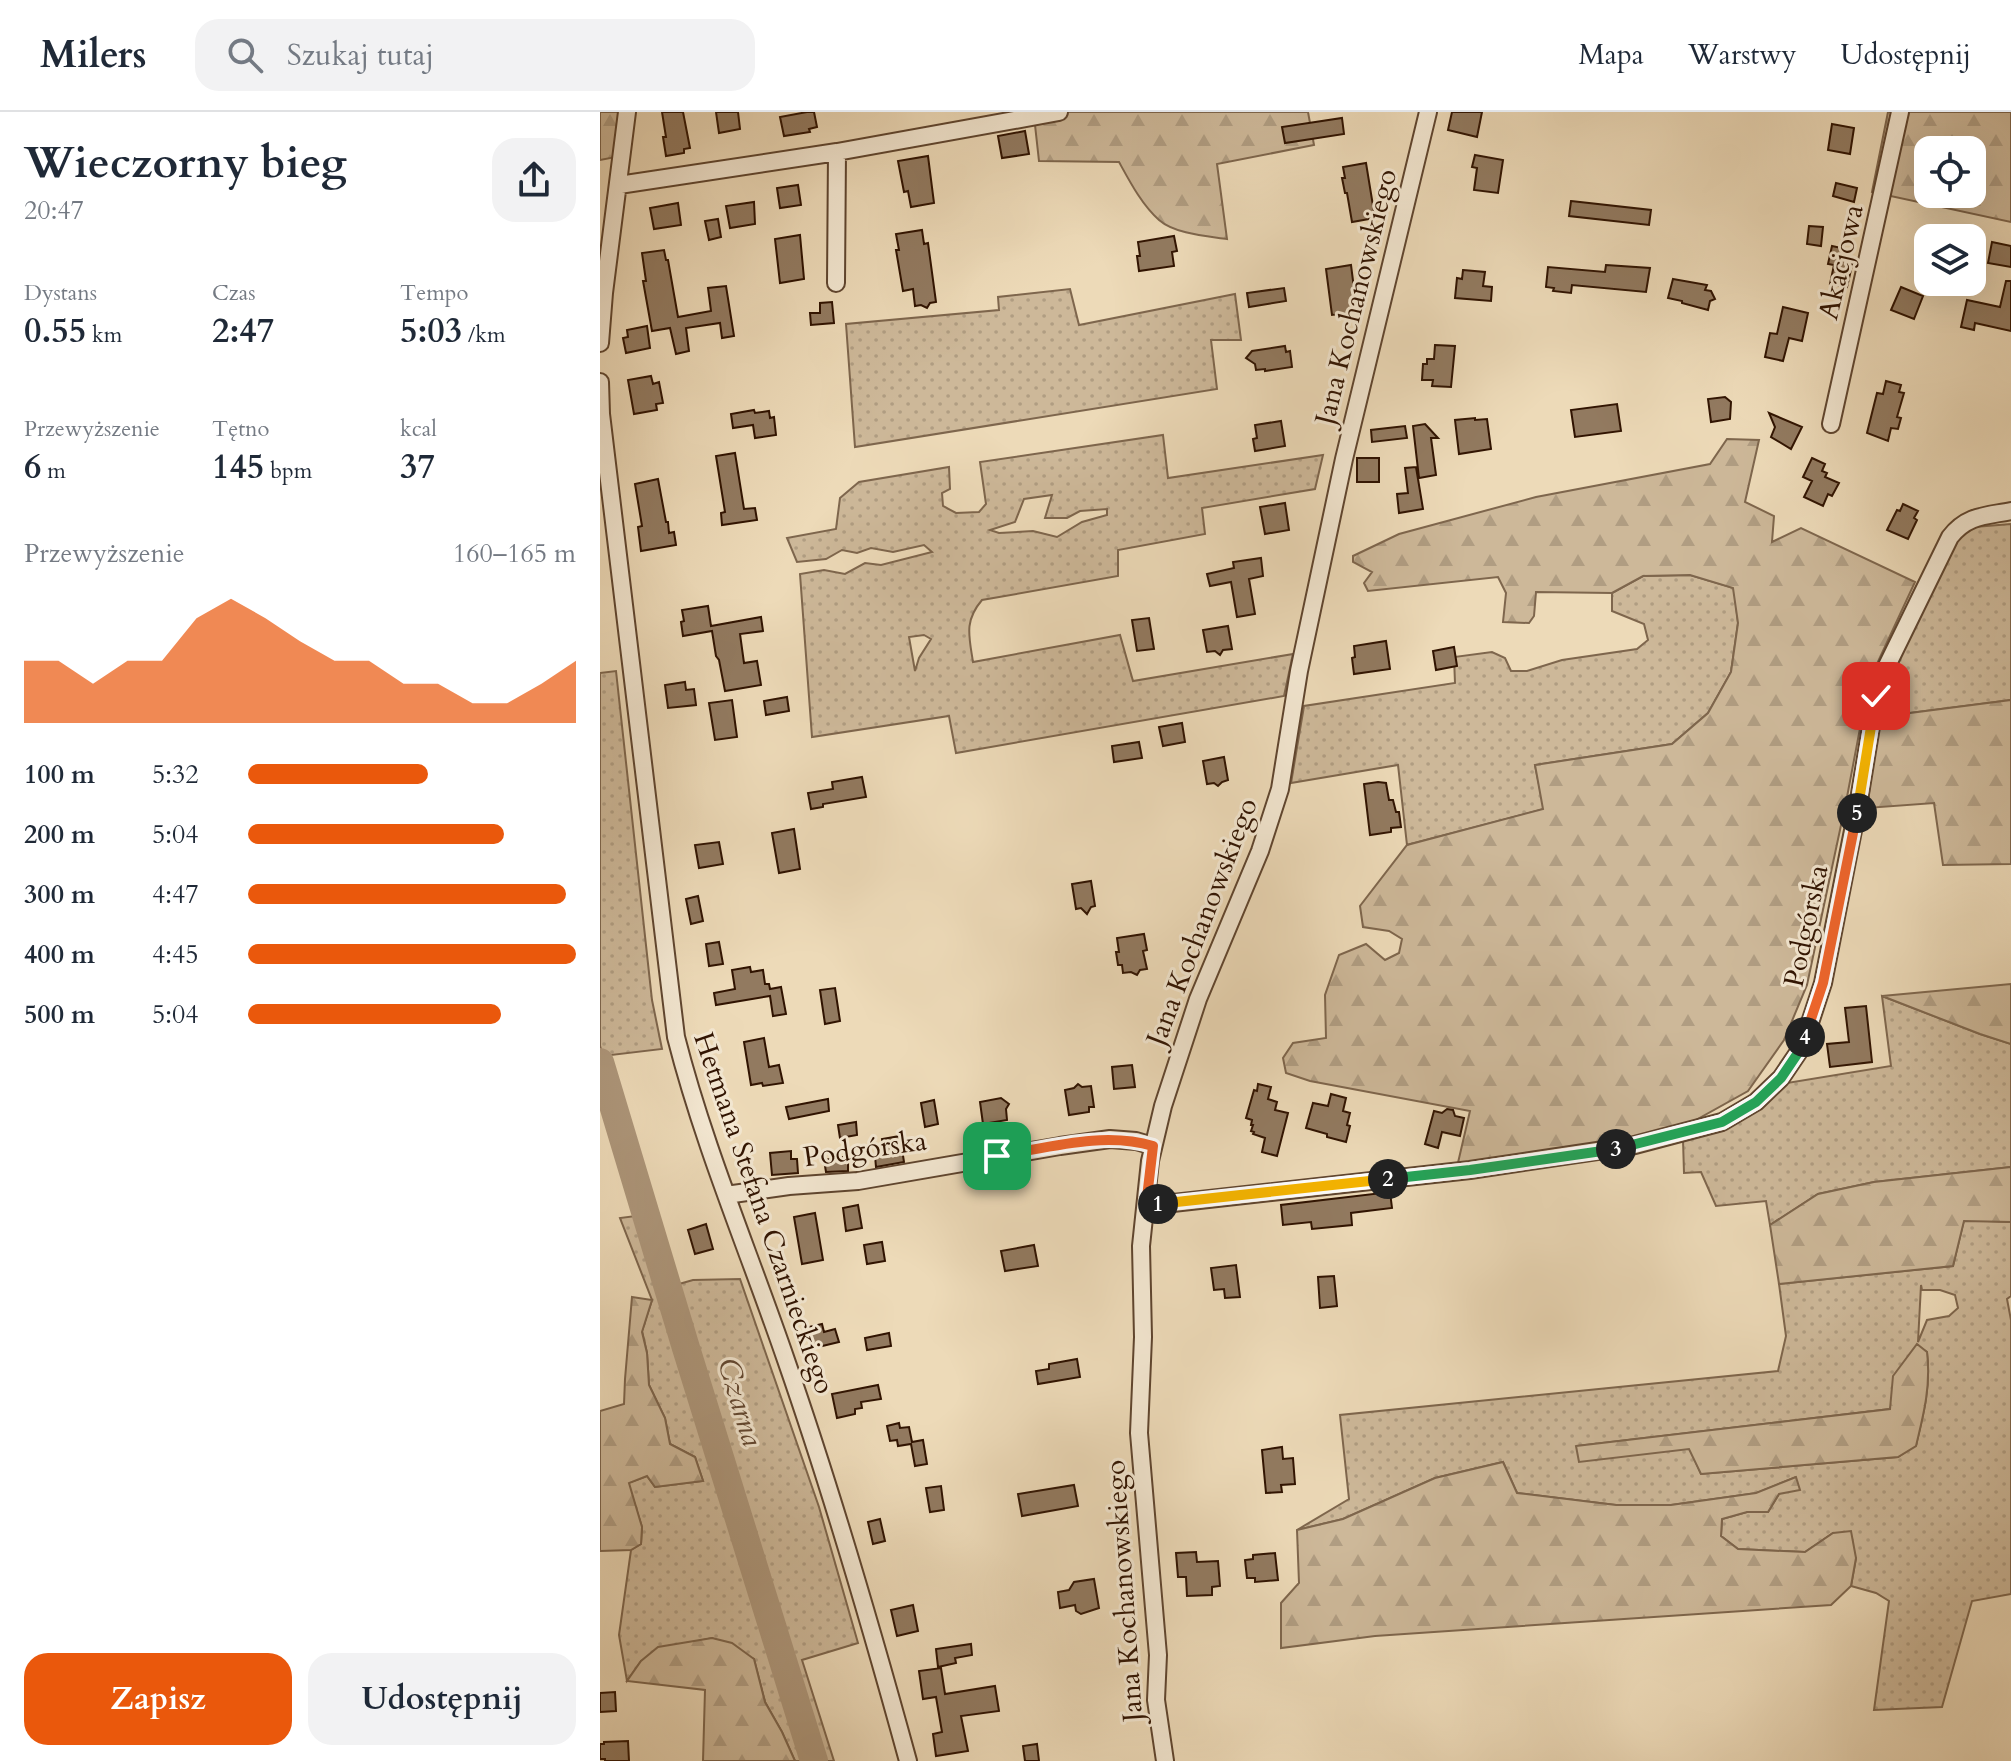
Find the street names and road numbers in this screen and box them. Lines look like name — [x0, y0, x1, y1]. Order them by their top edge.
street label: Jana Kochanowskiego — [1305, 165, 1406, 433]
street label: Akacjowa — [1809, 201, 1873, 323]
street label: Jana Kochanowskiego — [1136, 793, 1267, 1055]
street label: Podgórska — [1775, 861, 1837, 991]
street label: Hetmana Stefana Czarnieckiego — [684, 1027, 844, 1399]
street label: Podgórska — [801, 1122, 929, 1176]
street label: Jana Kochanowskiego — [1096, 1459, 1152, 1727]

